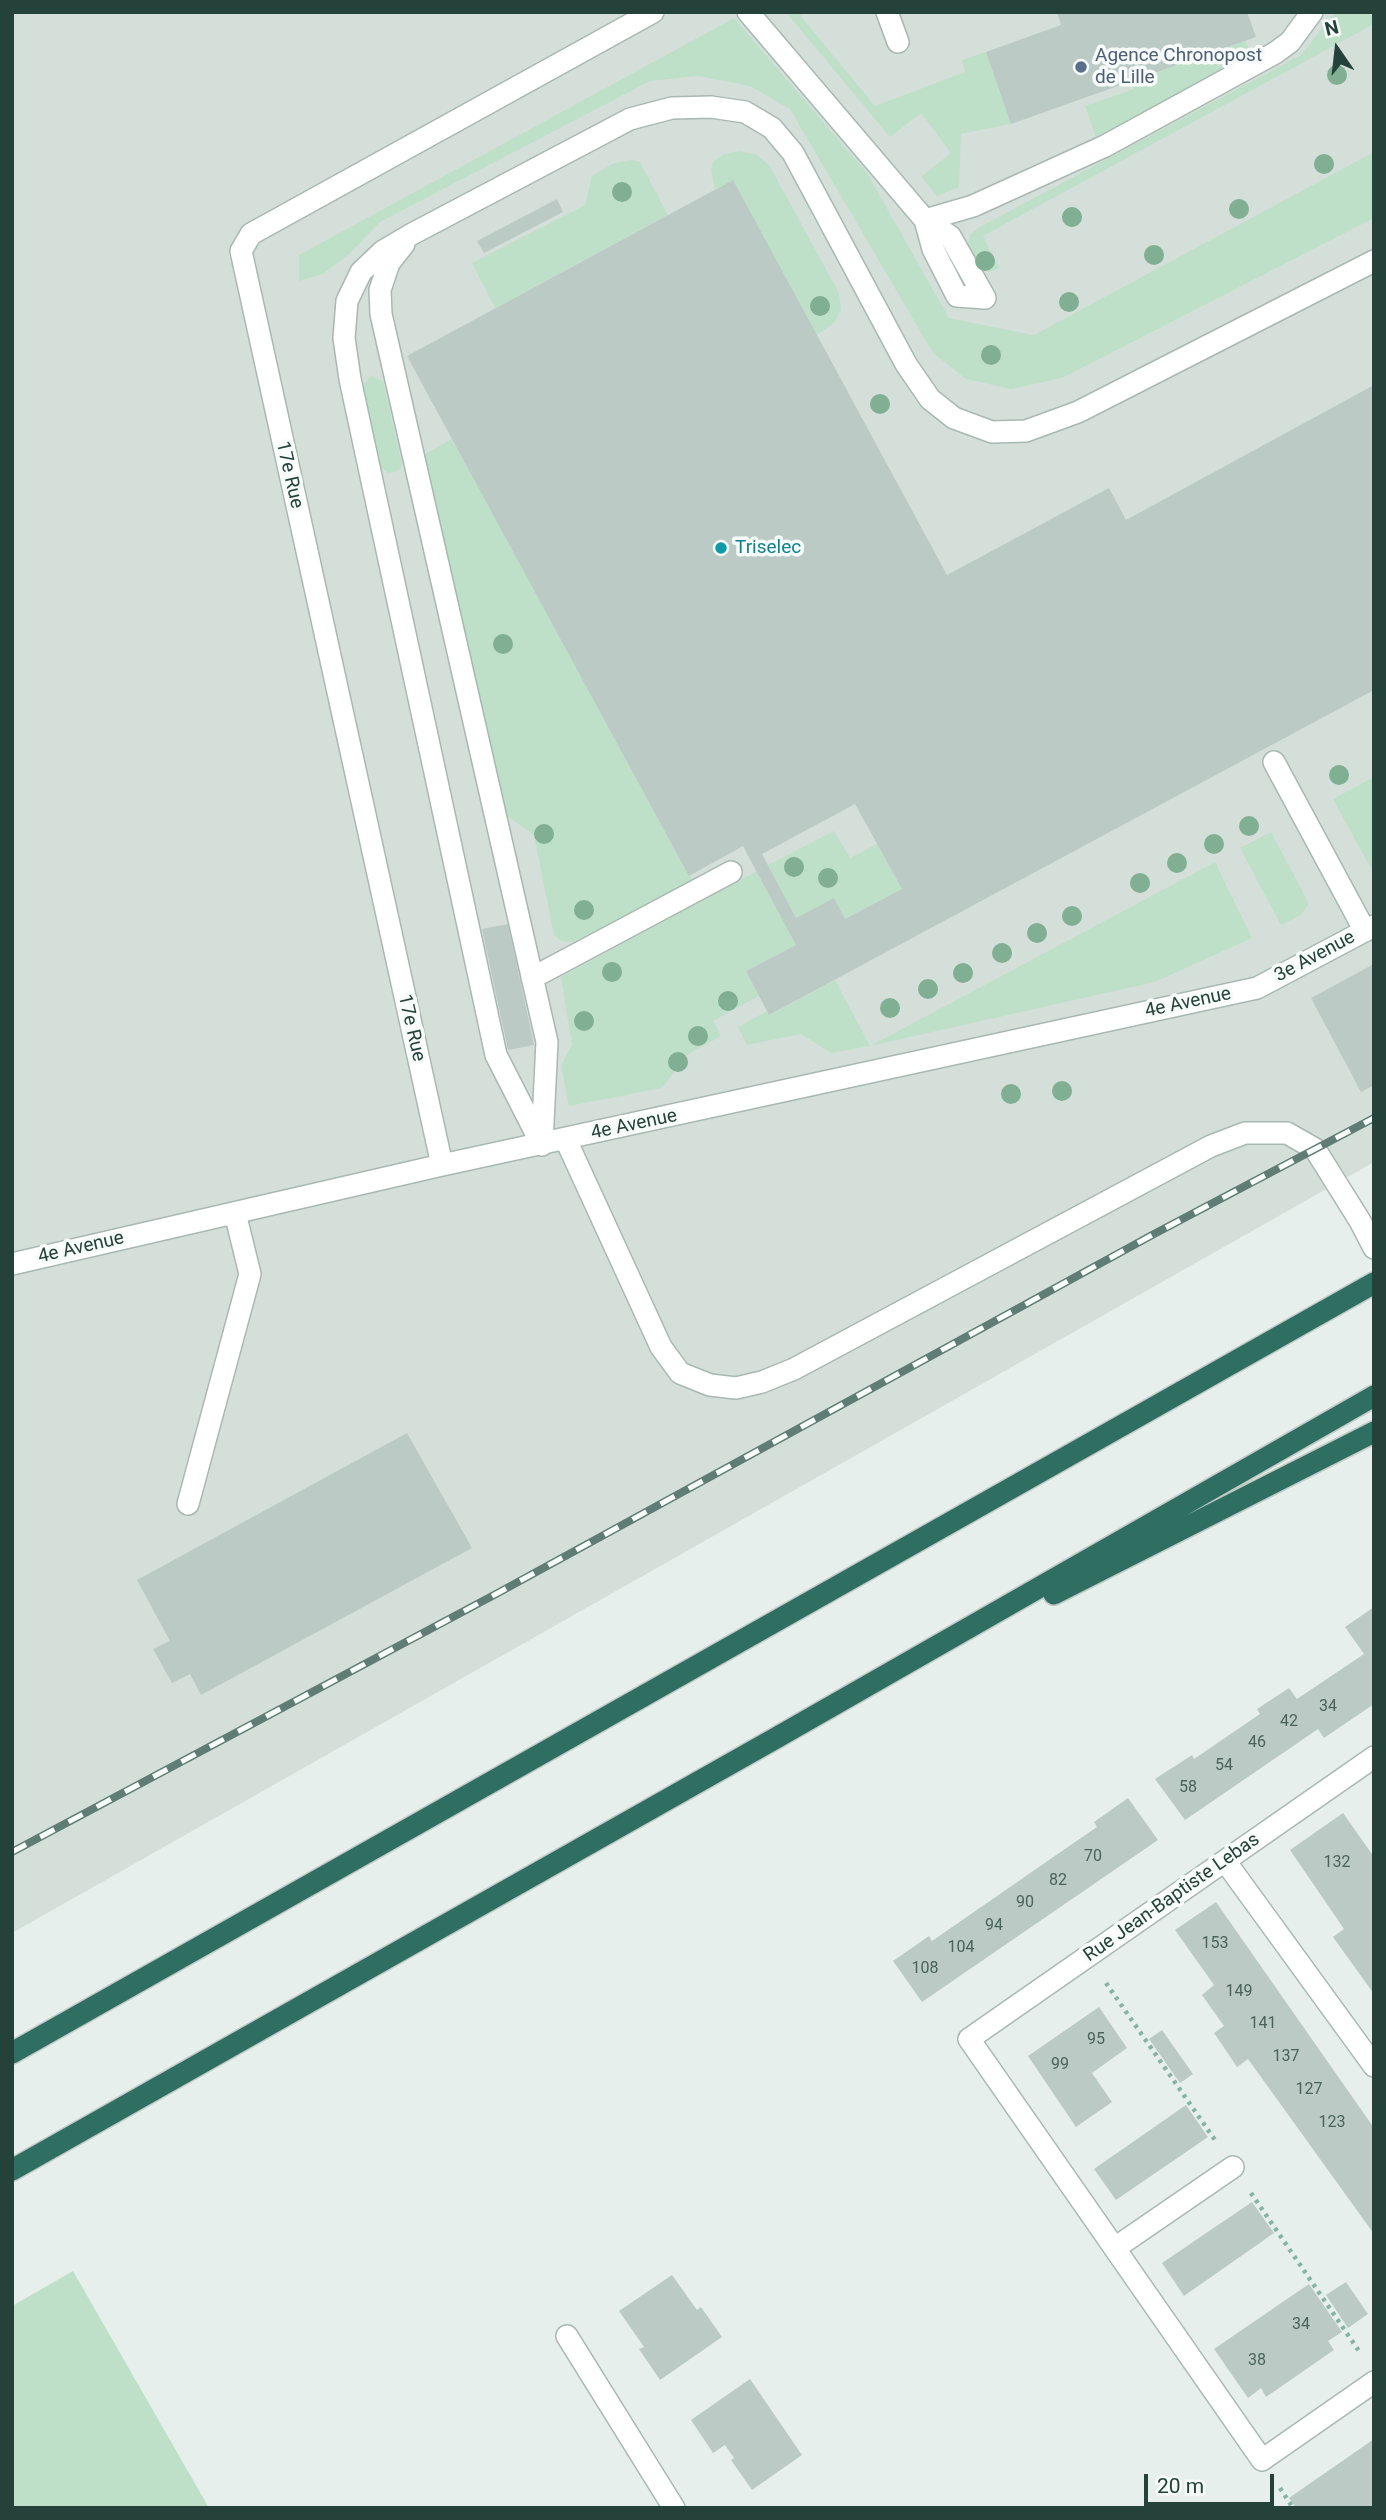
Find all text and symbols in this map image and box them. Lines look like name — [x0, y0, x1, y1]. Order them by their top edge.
north arrow — [1302, 14, 1372, 84]
text: N — [1323, 15, 1341, 41]
place label: Agence Chronopost de Lille — [1095, 45, 1262, 89]
marker: Agence Chronopost de Lille — [1073, 59, 1089, 75]
street label: 17e Rue — [270, 439, 308, 511]
place label: Triselec — [735, 537, 801, 559]
marker: Triselec — [713, 540, 729, 556]
street label: 3e Avenue — [1271, 926, 1359, 988]
street label: 4e Avenue — [1143, 983, 1233, 1023]
street label: 17e Rue — [392, 992, 430, 1064]
street label: 4e Avenue — [589, 1105, 679, 1145]
street label: 4e Avenue — [36, 1227, 126, 1269]
house number: 34 — [1319, 1697, 1337, 1717]
house number: 42 — [1280, 1712, 1298, 1732]
house number: 46 — [1248, 1733, 1266, 1753]
house number: 54 — [1215, 1756, 1233, 1776]
house number: 58 — [1179, 1778, 1197, 1798]
street label: Rue Jean-Baptiste Lebas — [1080, 1829, 1264, 1967]
house number: 70 — [1084, 1847, 1102, 1867]
house number: 132 — [1324, 1853, 1350, 1873]
house number: 82 — [1049, 1871, 1067, 1891]
house number: 90 — [1016, 1893, 1034, 1913]
house number: 94 — [985, 1916, 1003, 1936]
house number: 153 — [1202, 1934, 1228, 1954]
house number: 104 — [948, 1938, 974, 1958]
house number: 108 — [912, 1959, 938, 1979]
house number: 149 — [1226, 1982, 1252, 2002]
house number: 141 — [1250, 2014, 1276, 2034]
house number: 95 — [1087, 2030, 1105, 2050]
house number: 137 — [1273, 2047, 1299, 2067]
house number: 99 — [1051, 2055, 1069, 2075]
house number: 127 — [1296, 2080, 1322, 2100]
house number: 123 — [1319, 2113, 1345, 2133]
house number: 34 — [1292, 2315, 1310, 2335]
house number: 38 — [1248, 2351, 1266, 2371]
scale bar — [1148, 2460, 1278, 2504]
text: 20 m — [1157, 2474, 1204, 2498]

